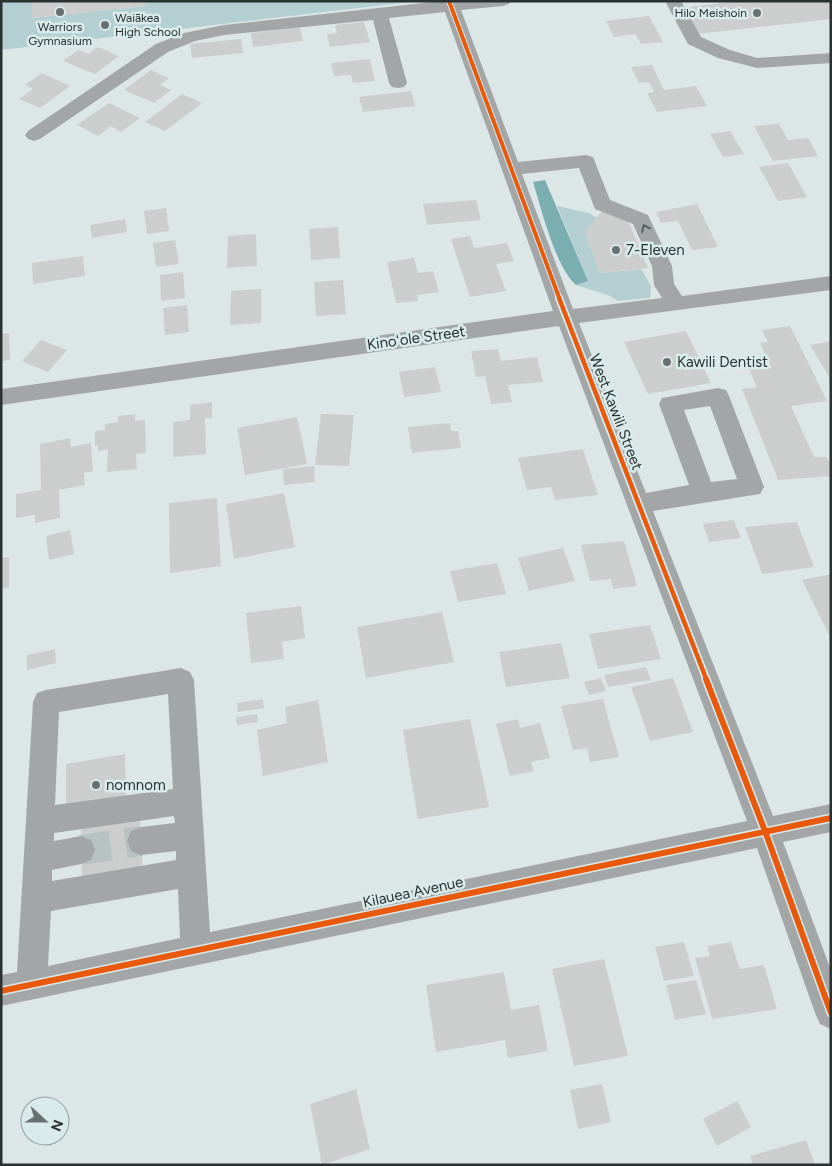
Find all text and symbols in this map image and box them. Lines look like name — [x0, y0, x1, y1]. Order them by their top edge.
marker: Warriors Gymnasium — [54, 6, 66, 18]
place label: Hilo Meishoin — [674, 6, 747, 20]
marker: Hilo Meishoin — [751, 7, 763, 19]
place label: Waiākea High School — [115, 11, 181, 39]
marker: Waiākea High School — [99, 19, 111, 31]
place label: Warriors Gymnasium — [28, 20, 92, 48]
one-way arrow — [642, 225, 652, 234]
place label: 7-Eleven — [626, 241, 685, 259]
marker: 7-Eleven — [610, 244, 622, 256]
street label: Kinoʻole Street — [366, 322, 467, 354]
street label: West Kawili Street — [586, 352, 646, 473]
place label: Kawili Dentist — [677, 353, 768, 371]
marker: Kawili Dentist — [661, 356, 673, 368]
place label: nomnom — [106, 776, 166, 794]
marker: nomnom — [90, 779, 102, 791]
street label: Kilauea Avenue — [361, 873, 465, 911]
north arrow — [20, 1096, 70, 1146]
text: N — [47, 1117, 67, 1134]

